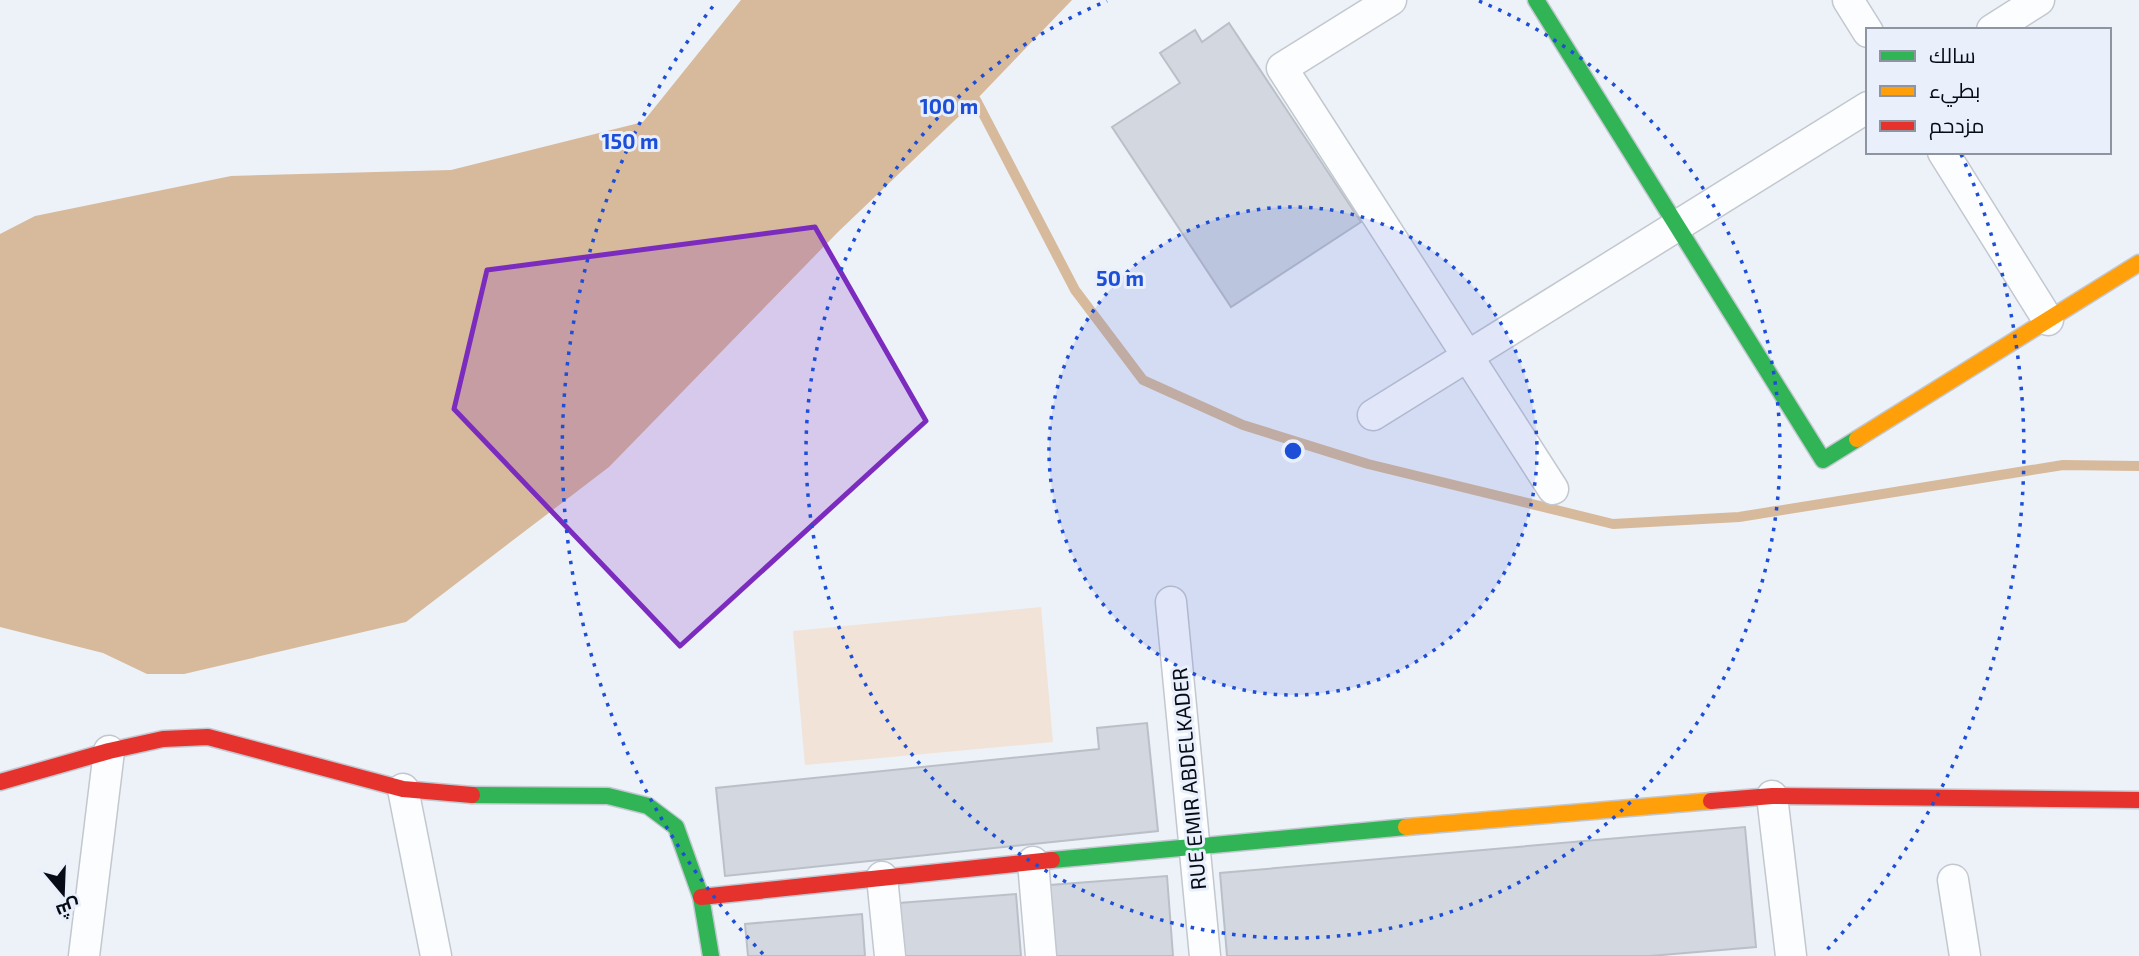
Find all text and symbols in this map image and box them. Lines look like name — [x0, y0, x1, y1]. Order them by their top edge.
legend — [1866, 28, 2111, 154]
text: سالك — [1929, 42, 1976, 67]
text: بطيء — [1929, 77, 1980, 107]
text: 100 m — [920, 93, 978, 118]
text: مزدحم — [1929, 112, 1984, 140]
text: 150 m — [602, 128, 658, 153]
text: 50 m — [1096, 265, 1144, 290]
centre of rings — [1281, 439, 1305, 463]
street label: RUE EMIR ABDELKADER — [1166, 667, 1210, 891]
north arrow — [28, 858, 98, 928]
text: ش — [53, 894, 84, 924]

